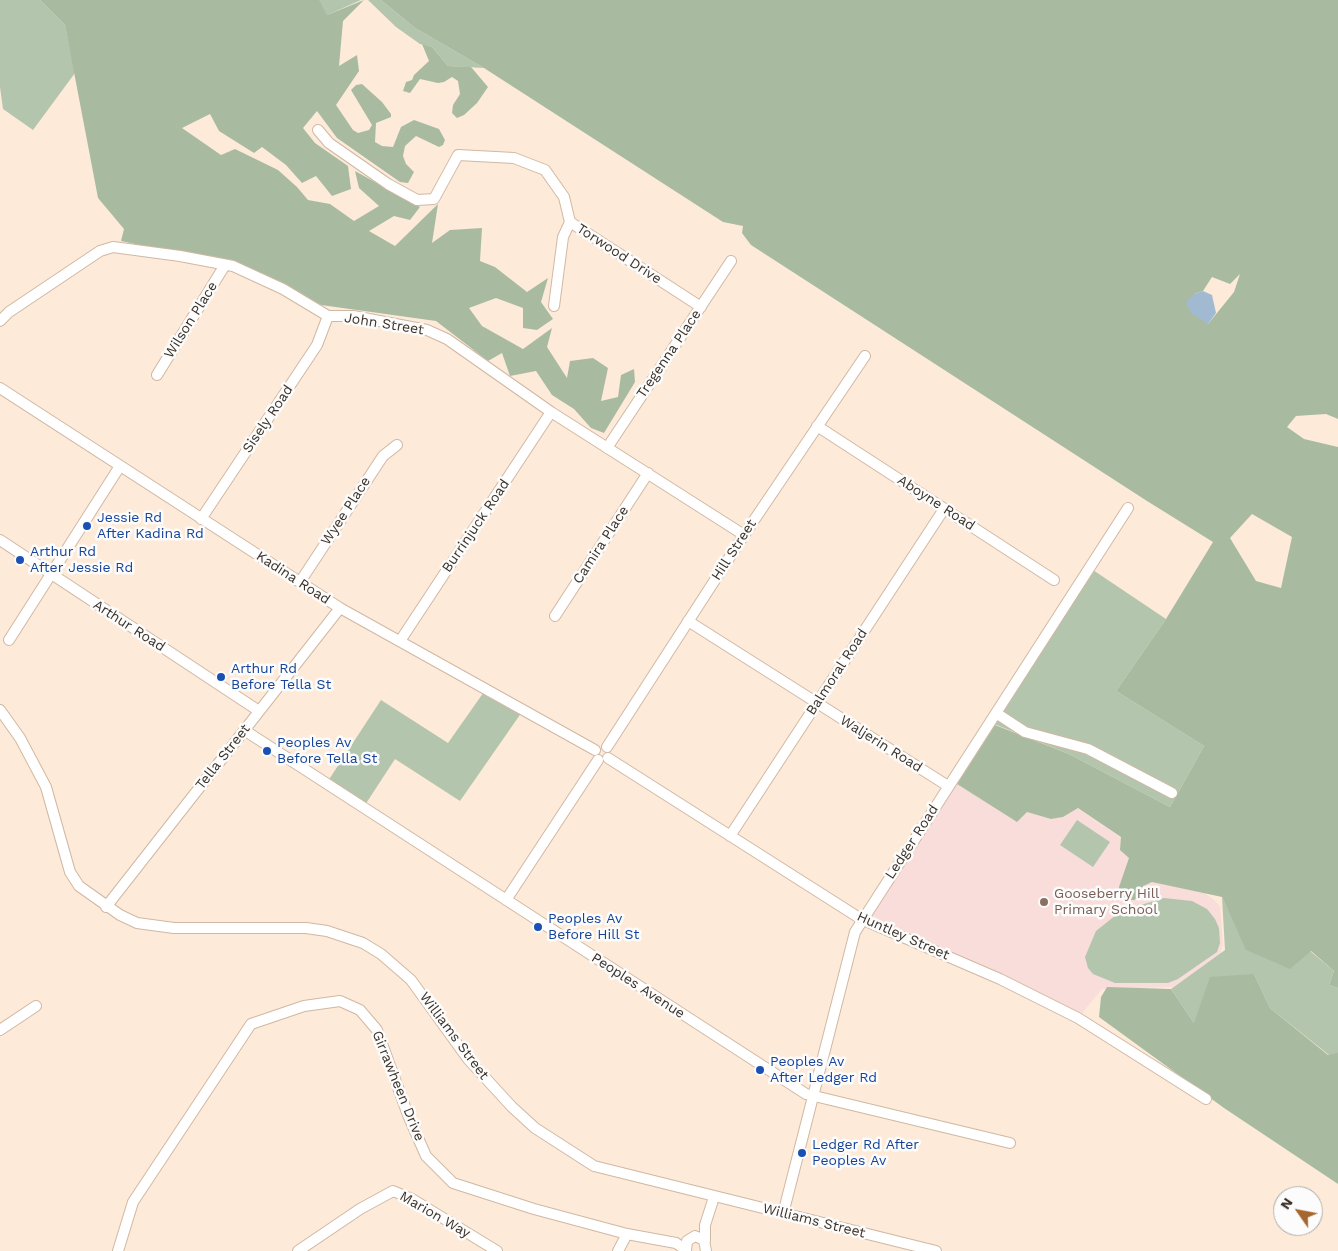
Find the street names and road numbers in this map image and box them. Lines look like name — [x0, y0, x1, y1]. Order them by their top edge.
street label: Torwood Drive — [573, 220, 665, 288]
street label: Wilson Place — [161, 279, 221, 361]
street label: Tregenna Place — [633, 306, 705, 402]
street label: John Street — [343, 309, 425, 339]
street label: Sisely Road — [239, 382, 297, 456]
street label: Aboyne Road — [894, 472, 978, 534]
street label: Wyee Place — [318, 474, 374, 548]
street label: Burrinjuck Road — [439, 476, 513, 576]
street label: Camira Place — [570, 503, 632, 587]
street label: Hill Street — [708, 516, 760, 584]
street label: Kadina Road — [253, 548, 333, 608]
street label: Arthur Road — [90, 597, 168, 655]
street label: Balmoral Road — [803, 626, 871, 718]
street label: Waljerin Road — [837, 712, 925, 776]
street label: Tella Street — [192, 721, 254, 793]
street label: Ledger Road — [882, 802, 942, 882]
street label: Huntley Street — [854, 908, 952, 964]
street label: Peoples Avenue — [588, 950, 688, 1022]
street label: Williams Street — [416, 989, 492, 1083]
street label: Girrawheen Drive — [368, 1028, 428, 1144]
street label: Marion Way — [397, 1188, 473, 1242]
street label: Williams Street — [761, 1200, 867, 1242]

